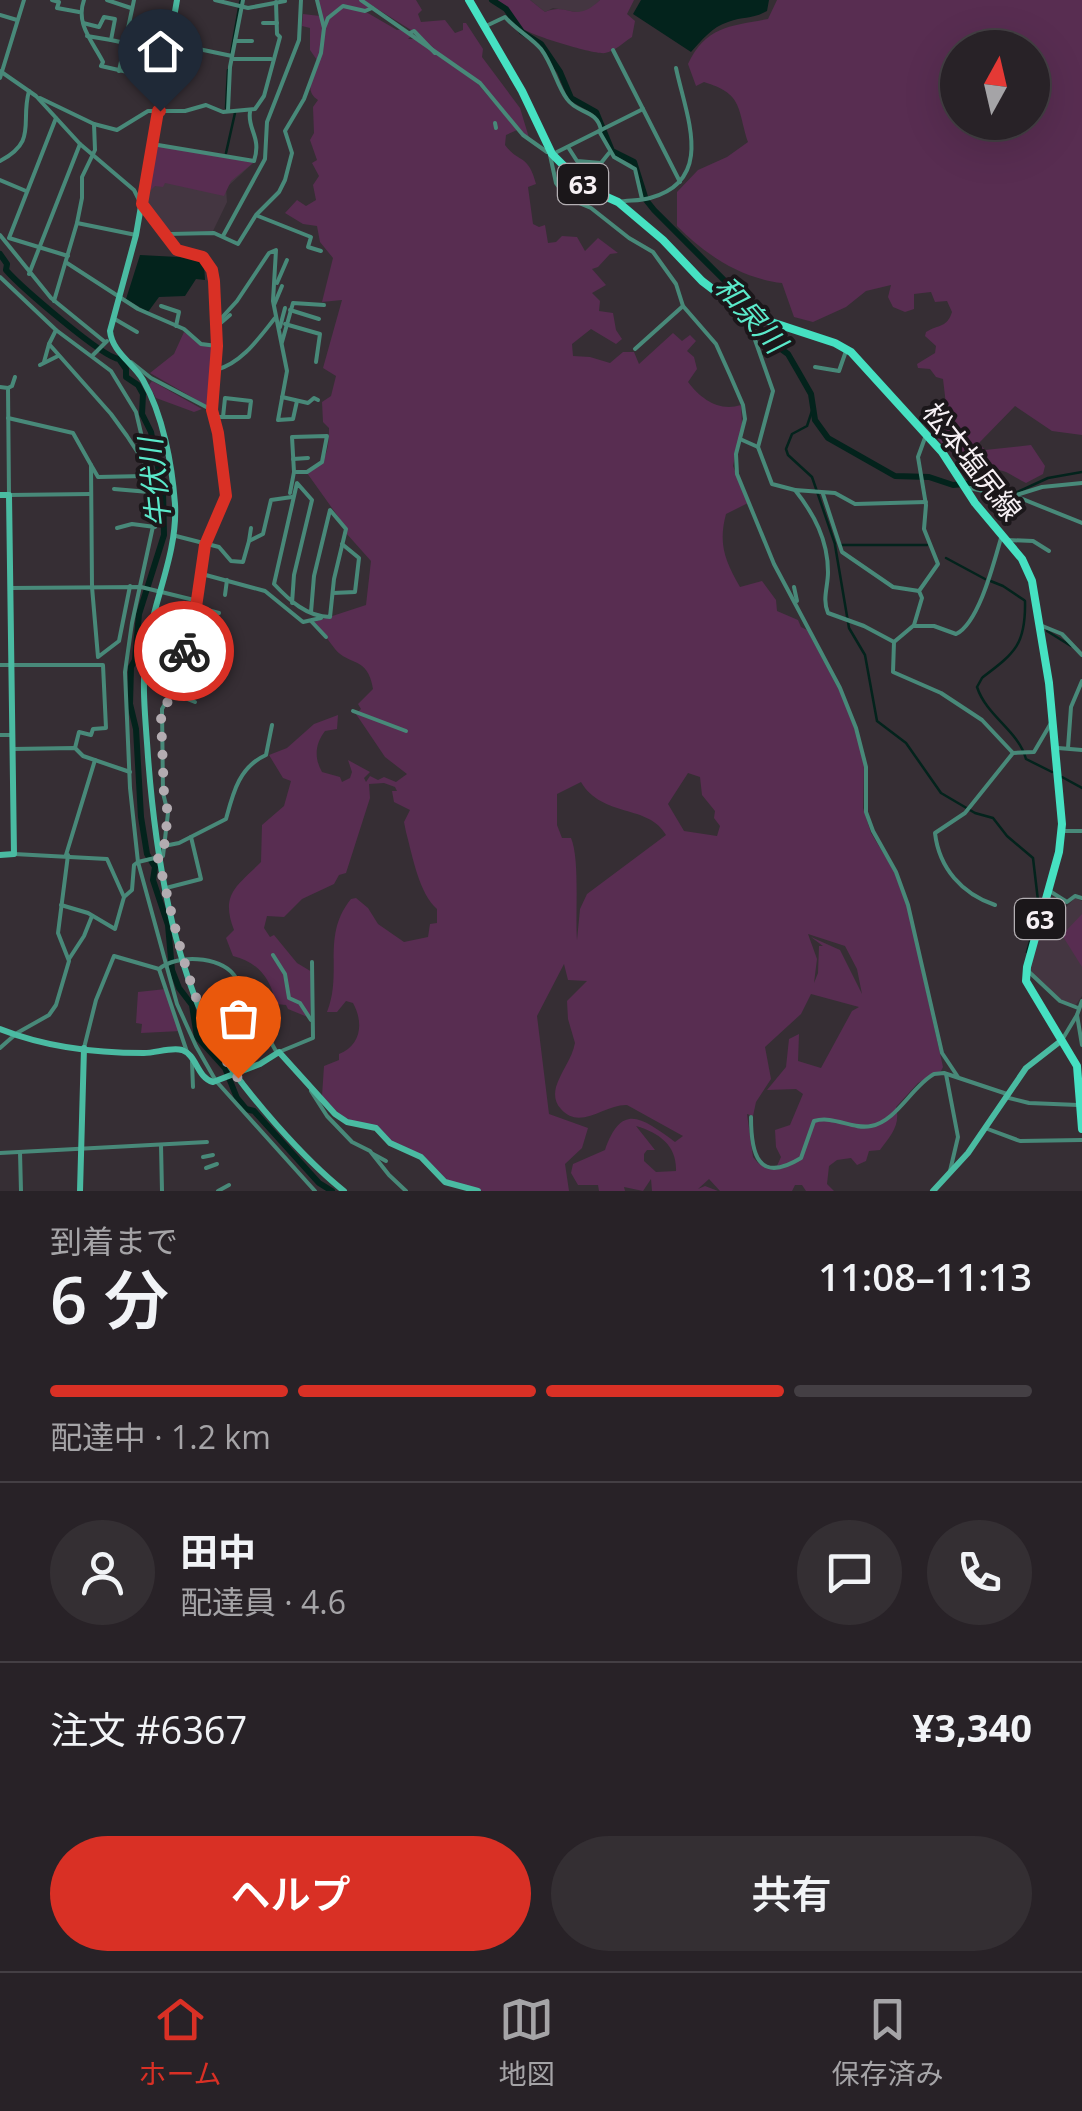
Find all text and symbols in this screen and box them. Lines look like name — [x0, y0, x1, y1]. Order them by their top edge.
pin — [118, 9, 203, 112]
icon: home — [133, 24, 188, 79]
north arrow — [940, 30, 1050, 140]
map controls — [940, 30, 1050, 140]
road number: 63 — [558, 164, 608, 204]
water label: 和泉川 — [706, 267, 798, 364]
street label: 松本塩尻線 — [915, 394, 1031, 528]
water label: 牛伏川 — [129, 433, 179, 530]
courier — [134, 601, 234, 701]
icon: bike — [157, 624, 212, 679]
road number: 63 — [1015, 899, 1065, 939]
pin — [196, 976, 281, 1079]
icon: bag — [211, 991, 266, 1046]
text: 到着まで — [50, 1219, 178, 1262]
text: 11:08–11:13 — [818, 1250, 1032, 1302]
text: 6 分 — [50, 1255, 169, 1343]
text: 配達中 · 1.2 km — [50, 1415, 271, 1458]
button: person — [50, 1520, 155, 1625]
button: chat — [797, 1520, 902, 1625]
button: phone — [927, 1520, 1032, 1625]
text: 田中 — [180, 1525, 256, 1577]
text: 配達員 · 4.6 — [180, 1580, 346, 1623]
text: ¥3,340 — [913, 1701, 1032, 1753]
text: 注文 #6367 — [50, 1703, 247, 1755]
button: ヘルプ — [50, 1836, 531, 1951]
button: 共有 — [551, 1836, 1032, 1951]
tab: ホーム — [138, 1992, 222, 2092]
tab: 地図 — [499, 1992, 555, 2092]
tab: 保存済み — [831, 1992, 944, 2092]

